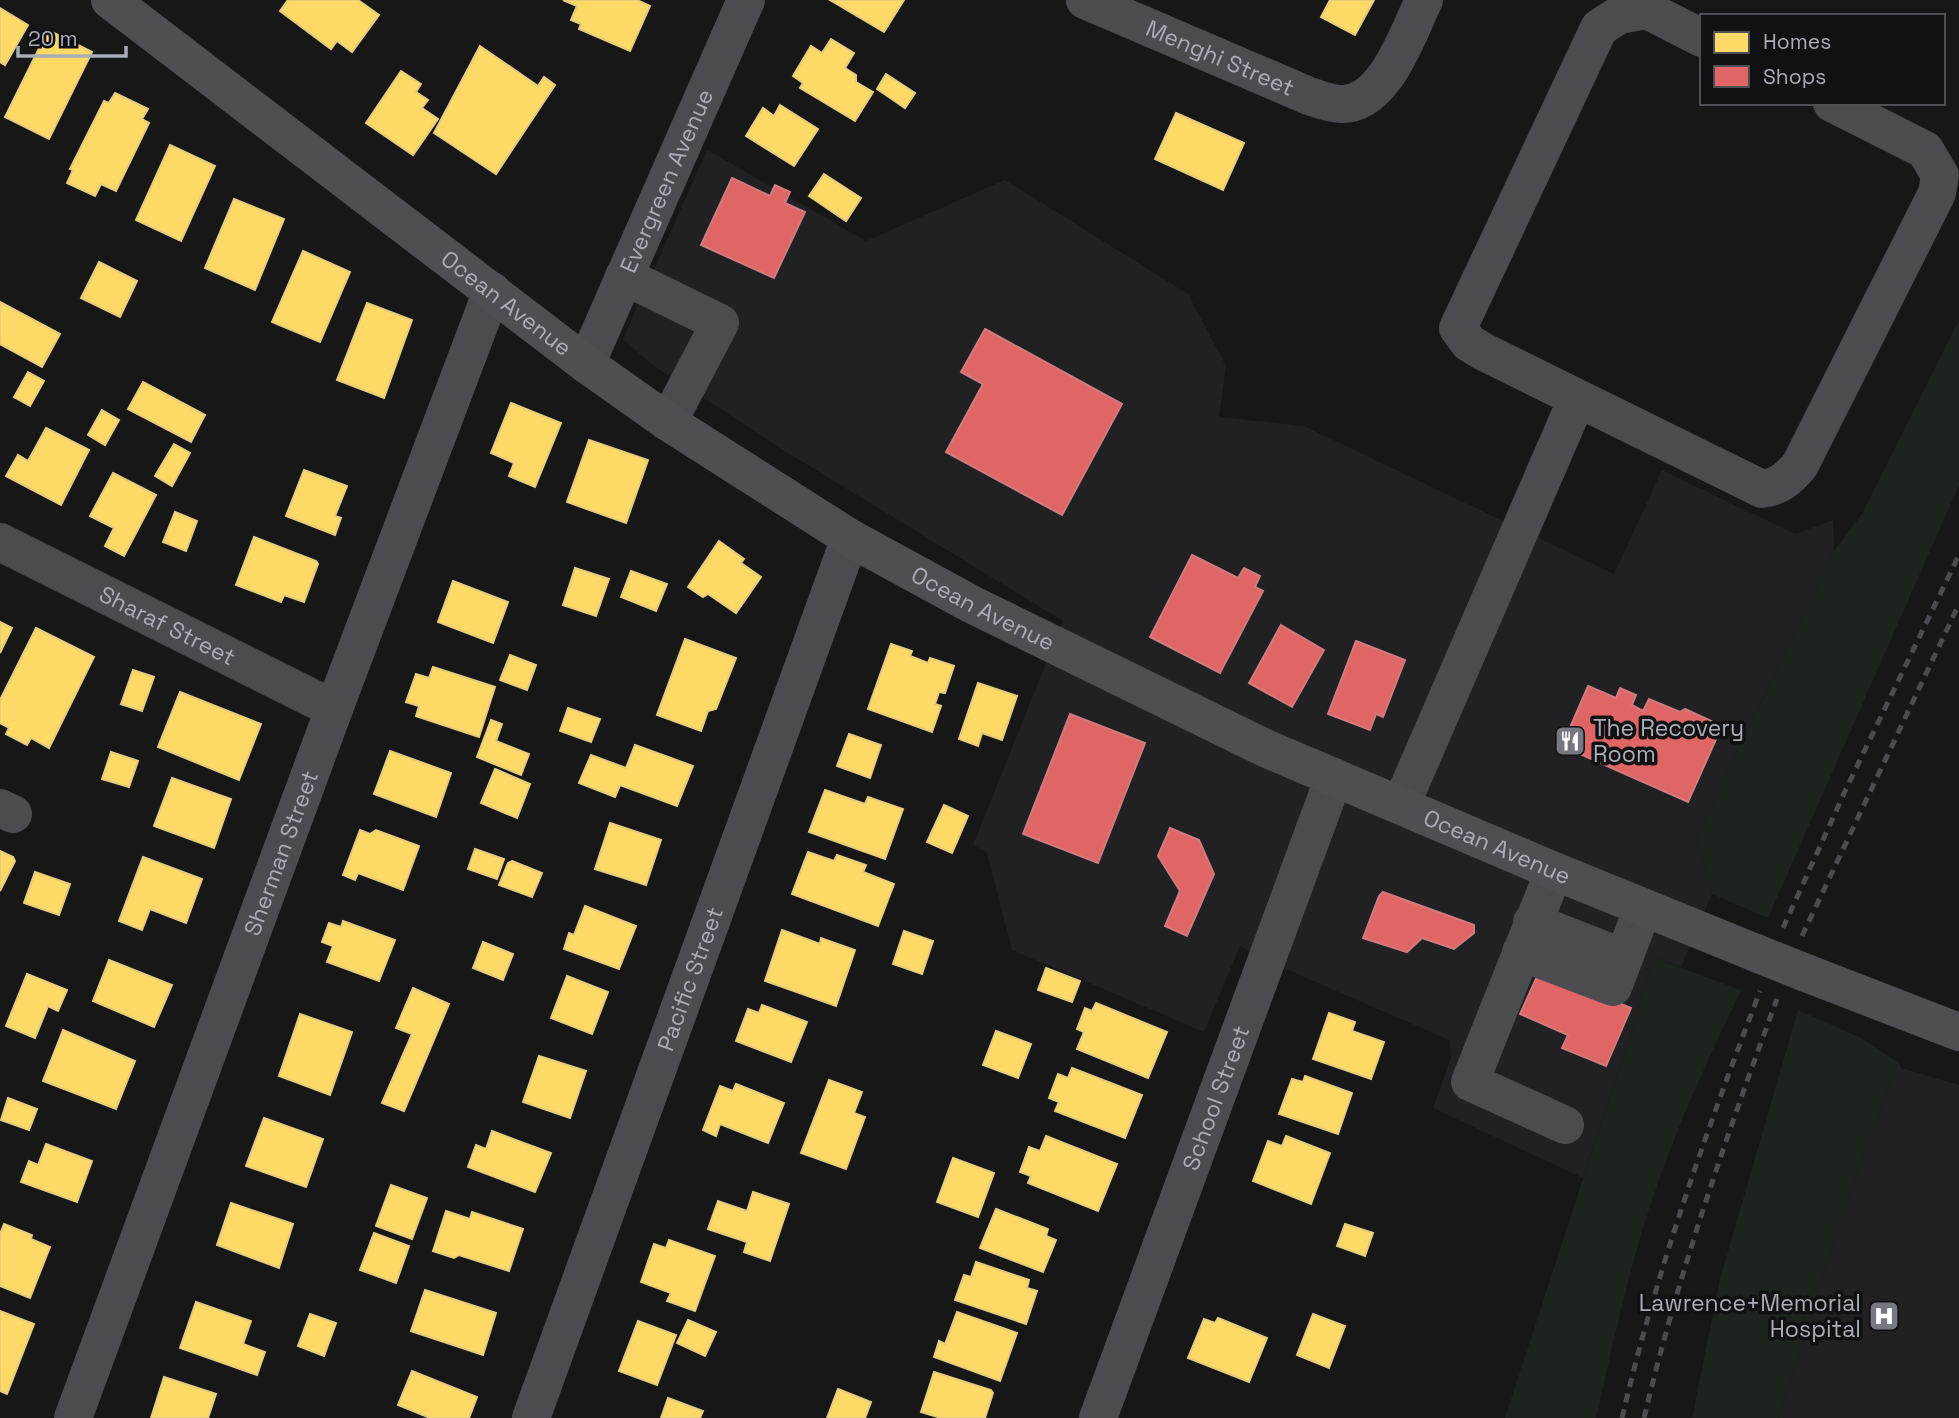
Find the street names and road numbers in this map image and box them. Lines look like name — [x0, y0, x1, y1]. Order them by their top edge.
street label: Menghi Street — [1141, 13, 1299, 103]
street label: Evergreen Avenue — [613, 84, 720, 278]
street label: Ocean Avenue — [435, 244, 578, 363]
street label: Ocean Avenue — [906, 559, 1059, 658]
street label: Sharaf Street — [94, 579, 240, 672]
street label: Sherman Street — [237, 766, 325, 940]
street label: Ocean Avenue — [1419, 802, 1575, 891]
street label: Pacific Street — [650, 903, 730, 1055]
street label: School Street — [1175, 1021, 1256, 1175]

